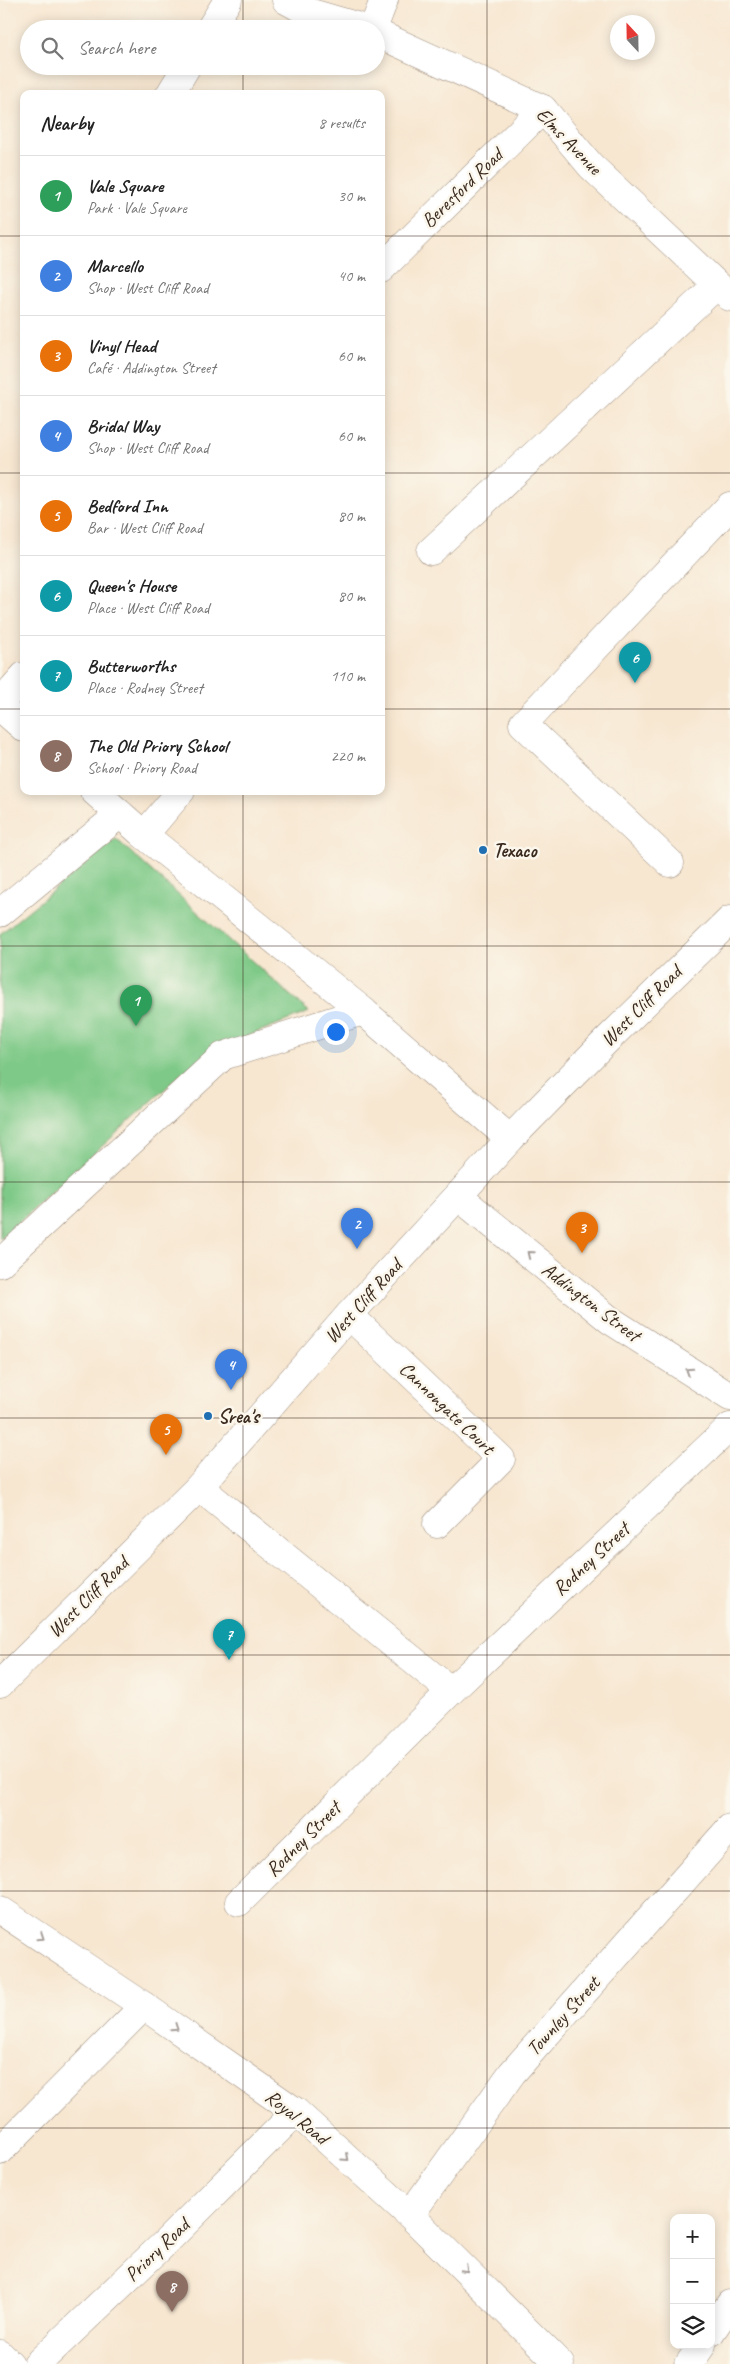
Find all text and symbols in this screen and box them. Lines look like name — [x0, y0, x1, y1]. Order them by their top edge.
north arrow — [610, 15, 655, 60]
search box — [20, 20, 385, 75]
icon: search — [38, 34, 66, 62]
text: Search here — [78, 36, 155, 60]
street label: Elms Avenue — [531, 102, 608, 181]
text: Nearby — [40, 110, 93, 136]
text: 8 results — [318, 113, 365, 133]
street label: Beresford Road — [416, 141, 510, 233]
text: Vale Square — [87, 174, 163, 198]
text: 1 — [52, 186, 60, 206]
text: 30 m — [338, 186, 365, 206]
text: Park · Vale Square — [87, 198, 187, 218]
text: Marcello — [87, 254, 143, 278]
text: 2 — [52, 266, 60, 286]
text: 40 m — [338, 266, 365, 286]
text: Shop · West Cliff Road — [87, 278, 208, 298]
text: Vinyl Head — [87, 334, 156, 358]
text: 3 — [52, 346, 60, 366]
text: 60 m — [338, 346, 365, 366]
text: Café · Addington Street — [87, 358, 215, 378]
text: Bridal Way — [87, 414, 159, 438]
text: 4 — [52, 426, 60, 446]
text: 60 m — [338, 426, 365, 446]
text: Shop · West Cliff Road — [87, 438, 208, 458]
text: Bedford Inn — [87, 494, 168, 518]
text: 5 — [53, 506, 59, 526]
text: 80 m — [338, 506, 365, 526]
text: Bar · West Cliff Road — [87, 518, 202, 538]
text: Queen's House — [87, 574, 176, 598]
text: 6 — [52, 586, 60, 606]
text: 80 m — [338, 586, 365, 606]
text: Place · West Cliff Road — [87, 598, 209, 618]
pin: 6 — [619, 642, 651, 683]
text: Butterworths — [87, 654, 175, 678]
text: 7 — [52, 666, 60, 686]
text: 110 m — [331, 666, 365, 686]
text: Place · Rodney Street — [87, 678, 203, 698]
text: The Old Priory School — [87, 734, 227, 758]
text: 8 — [52, 746, 60, 766]
text: 220 m — [331, 746, 365, 766]
text: School · Priory Road — [87, 758, 197, 778]
place label: Texaco — [493, 838, 538, 863]
marker: Texaco — [477, 844, 489, 856]
street label: West Cliff Road — [595, 958, 689, 1052]
pin: 1 — [120, 985, 152, 1026]
your location — [323, 1019, 349, 1045]
pin: 2 — [341, 1208, 373, 1249]
pin: 3 — [566, 1212, 598, 1253]
street label: West Cliff Road — [319, 1252, 409, 1348]
one-way arrow — [527, 1252, 536, 1260]
street label: Addington Street — [537, 1257, 648, 1349]
pin: 4 — [215, 1349, 247, 1390]
street label: Cannongate Court — [394, 1356, 502, 1461]
one-way arrow — [685, 1368, 695, 1377]
place label: Srea's — [218, 1404, 261, 1429]
marker: Srea's — [202, 1410, 214, 1422]
pin: 5 — [150, 1414, 182, 1455]
street label: Rodney Street — [547, 1515, 637, 1601]
street label: West Cliff Road — [42, 1549, 136, 1643]
pin: 7 — [213, 1619, 245, 1660]
street label: Rodney Street — [260, 1794, 348, 1882]
one-way arrow — [35, 1931, 44, 1940]
street label: Townley Street — [521, 1969, 607, 2061]
one-way arrow — [169, 2022, 179, 2031]
street label: Royal Road — [260, 2084, 336, 2152]
one-way arrow — [341, 2152, 350, 2161]
street label: Priory Road — [119, 2211, 197, 2287]
map controls — [670, 2214, 715, 2349]
button: + — [670, 2214, 715, 2259]
button: − — [670, 2259, 715, 2304]
one-way arrow — [459, 2263, 468, 2272]
pin: 8 — [156, 2271, 188, 2312]
button: layers — [670, 2304, 715, 2349]

